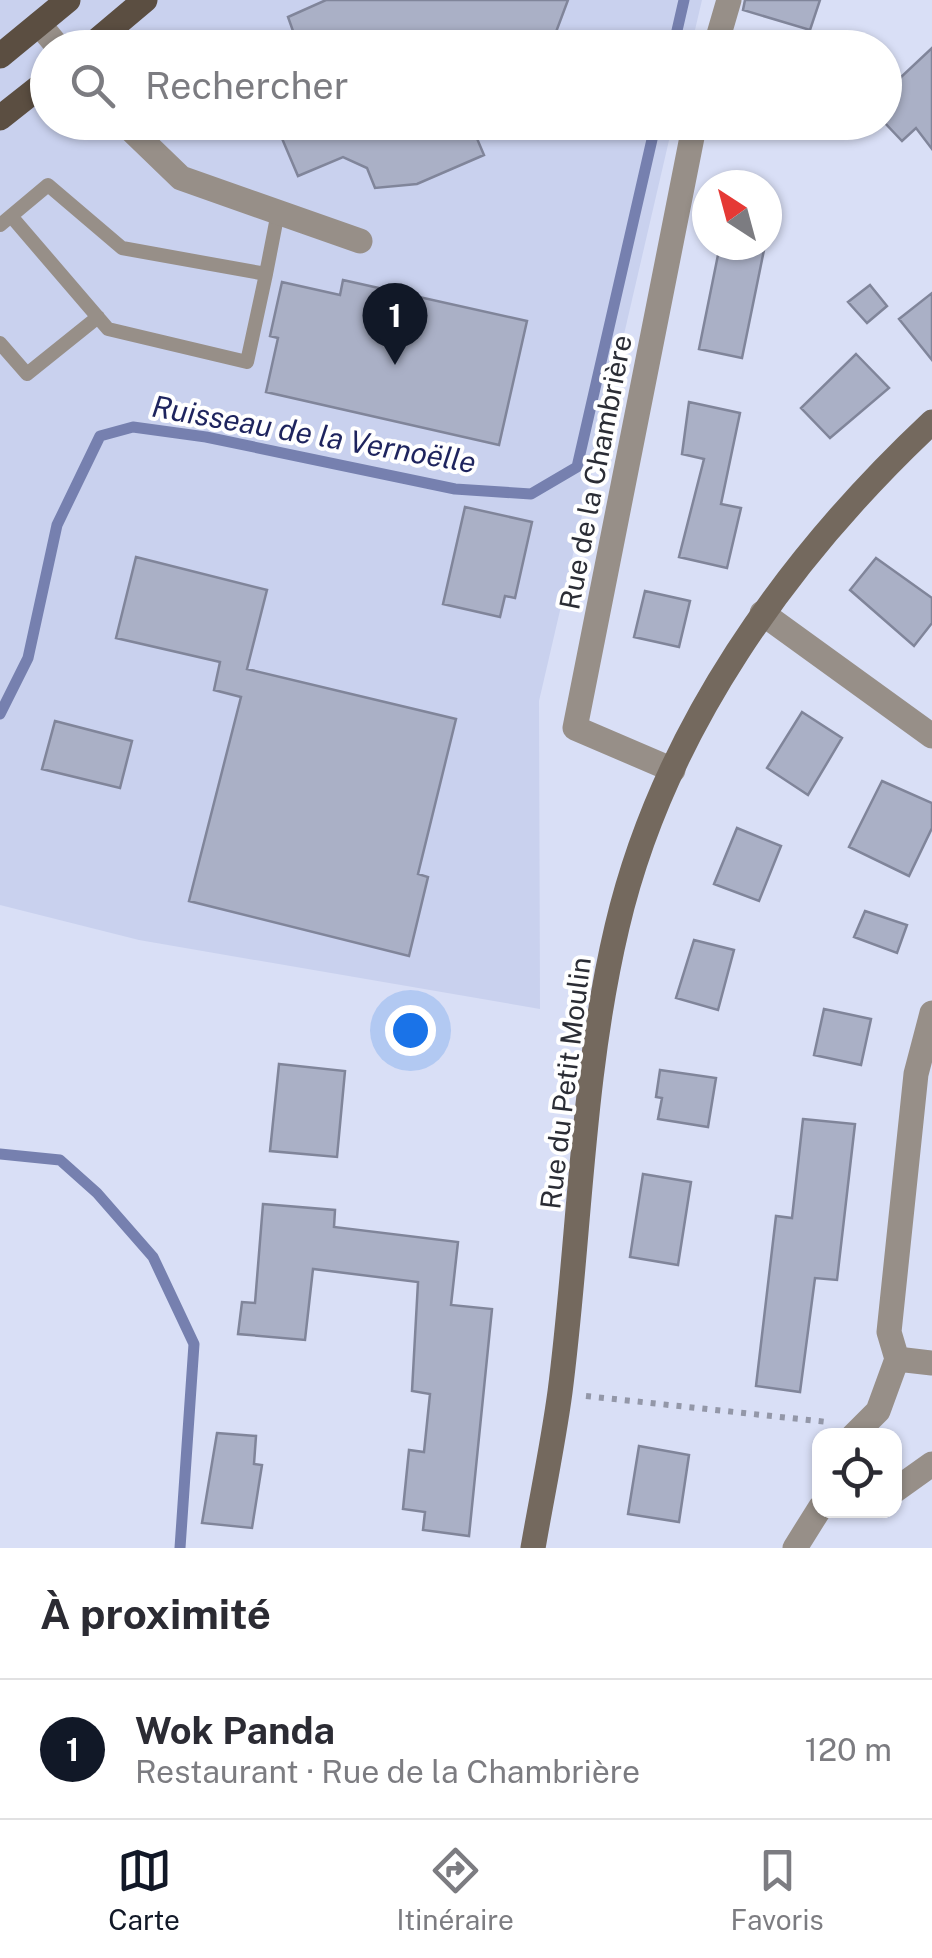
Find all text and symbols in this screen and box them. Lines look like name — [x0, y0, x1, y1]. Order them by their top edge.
search box — [30, 30, 902, 140]
icon: search — [65, 58, 120, 113]
text: Rechercher — [145, 63, 349, 108]
north arrow — [692, 170, 782, 260]
pin: 1 — [362, 282, 428, 365]
street label: Rue de la Chambrière — [552, 332, 638, 612]
water label: Ruisseau de la Vernoëlle — [149, 388, 479, 480]
street label: Rue du Petit Moulin — [533, 955, 597, 1211]
your location — [385, 1005, 436, 1056]
map controls — [812, 1428, 902, 1518]
button: locate — [812, 1428, 902, 1518]
text: À proximité — [40, 1589, 271, 1638]
text: Wok Panda — [135, 1708, 335, 1753]
text: 1 — [66, 1731, 79, 1768]
text: 120 m — [805, 1731, 892, 1768]
text: Restaurant · Rue de la Chambrière — [135, 1753, 640, 1790]
tab: Carte — [108, 1843, 180, 1936]
tab: Itinéraire — [396, 1843, 514, 1936]
tab: Favoris — [731, 1843, 824, 1936]

